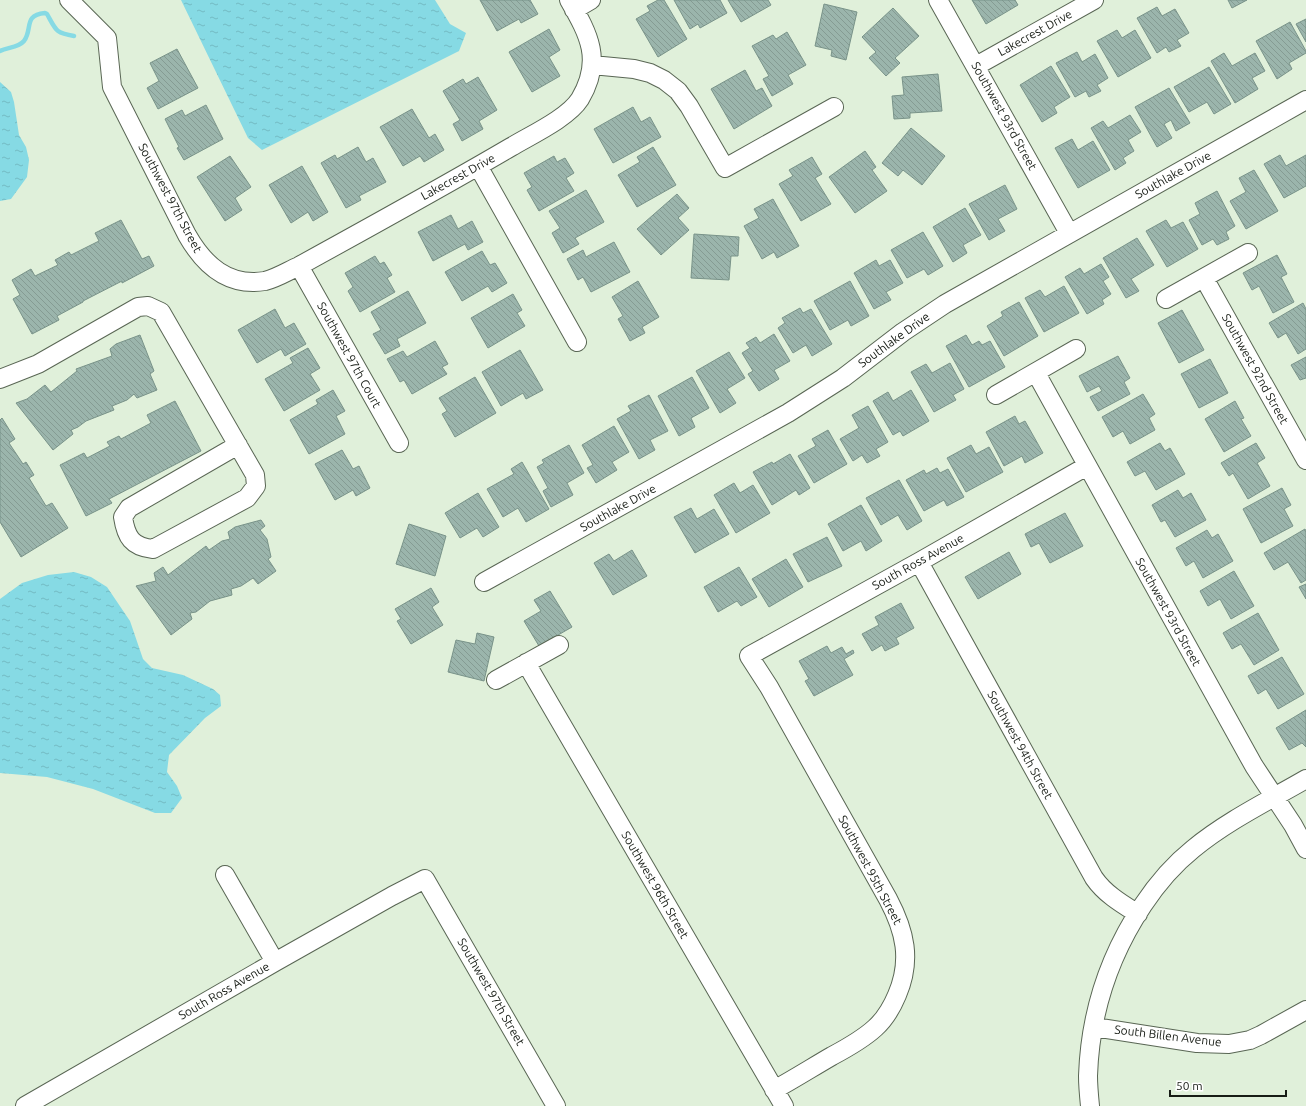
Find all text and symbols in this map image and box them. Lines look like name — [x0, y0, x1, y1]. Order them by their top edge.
street label: Lakecrest Drive — [996, 7, 1074, 58]
street label: Southwest 93rd Street — [969, 59, 1040, 172]
street label: Southwest 97th Street — [136, 141, 205, 255]
street label: Southlake Drive — [1133, 148, 1213, 201]
street label: Lakecrest Drive — [419, 151, 497, 202]
street label: Southwest 97th Court — [315, 300, 384, 410]
street label: Southlake Drive — [856, 309, 932, 370]
street label: Southwest 92nd Street — [1220, 311, 1291, 426]
street label: Southlake Drive — [578, 481, 658, 534]
street label: South Ross Avenue — [870, 531, 966, 592]
street label: Southwest 93rd Street — [1133, 555, 1204, 668]
street label: Southwest 94th Street — [985, 688, 1056, 801]
street label: Southwest 95th Street — [836, 813, 905, 927]
street label: Southwest 96th Street — [619, 829, 692, 941]
street label: Southwest 97th Street — [455, 936, 528, 1048]
street label: South Ross Avenue — [176, 959, 271, 1022]
street label: South Billen Avenue — [1114, 1022, 1222, 1049]
scale bar — [1170, 1072, 1286, 1098]
text: 50 m — [1176, 1079, 1203, 1092]

